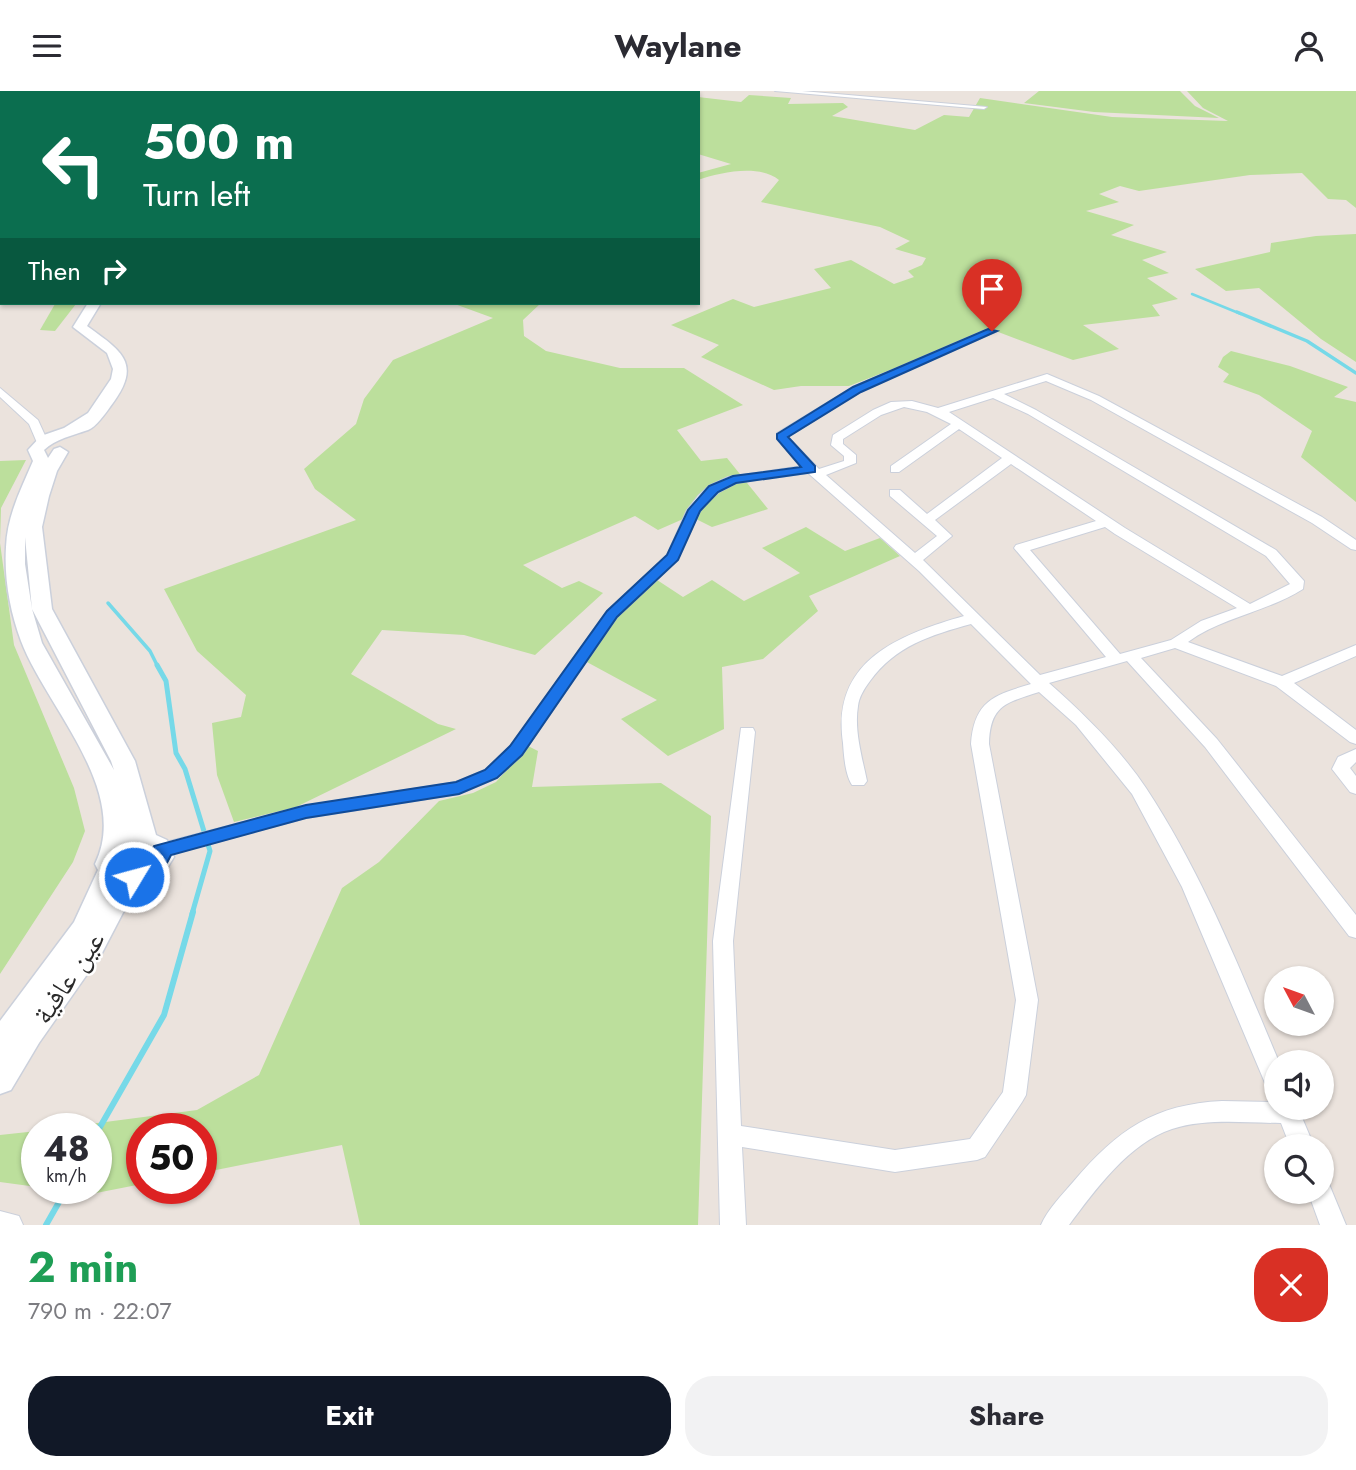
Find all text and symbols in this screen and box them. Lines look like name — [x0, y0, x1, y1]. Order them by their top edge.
text: Waylane — [614, 23, 742, 69]
icon: menu — [28, 27, 66, 65]
icon: person — [1290, 27, 1328, 65]
text: 500 m — [143, 107, 294, 177]
icon: left — [28, 119, 119, 210]
text: Turn left — [143, 172, 250, 218]
text: Then — [28, 252, 81, 290]
icon: right — [95, 252, 133, 290]
pin — [962, 259, 1022, 331]
icon: arrive — [973, 270, 1011, 308]
position arrow — [97, 840, 171, 914]
street label: عين عافية — [22, 922, 115, 1032]
north arrow — [1264, 966, 1334, 1036]
map controls — [1264, 966, 1334, 1204]
button: sound — [1264, 1050, 1334, 1120]
speed limit sign: 50 — [126, 1113, 217, 1204]
text: 48 — [43, 1124, 90, 1174]
button: search — [1264, 1134, 1334, 1204]
text: km/h — [46, 1163, 87, 1189]
text: 2 min — [28, 1237, 138, 1298]
button: close — [1254, 1248, 1328, 1322]
text: 790 m · 22:07 — [28, 1294, 172, 1328]
button: Exit — [28, 1376, 671, 1456]
button: Share — [685, 1376, 1328, 1456]

